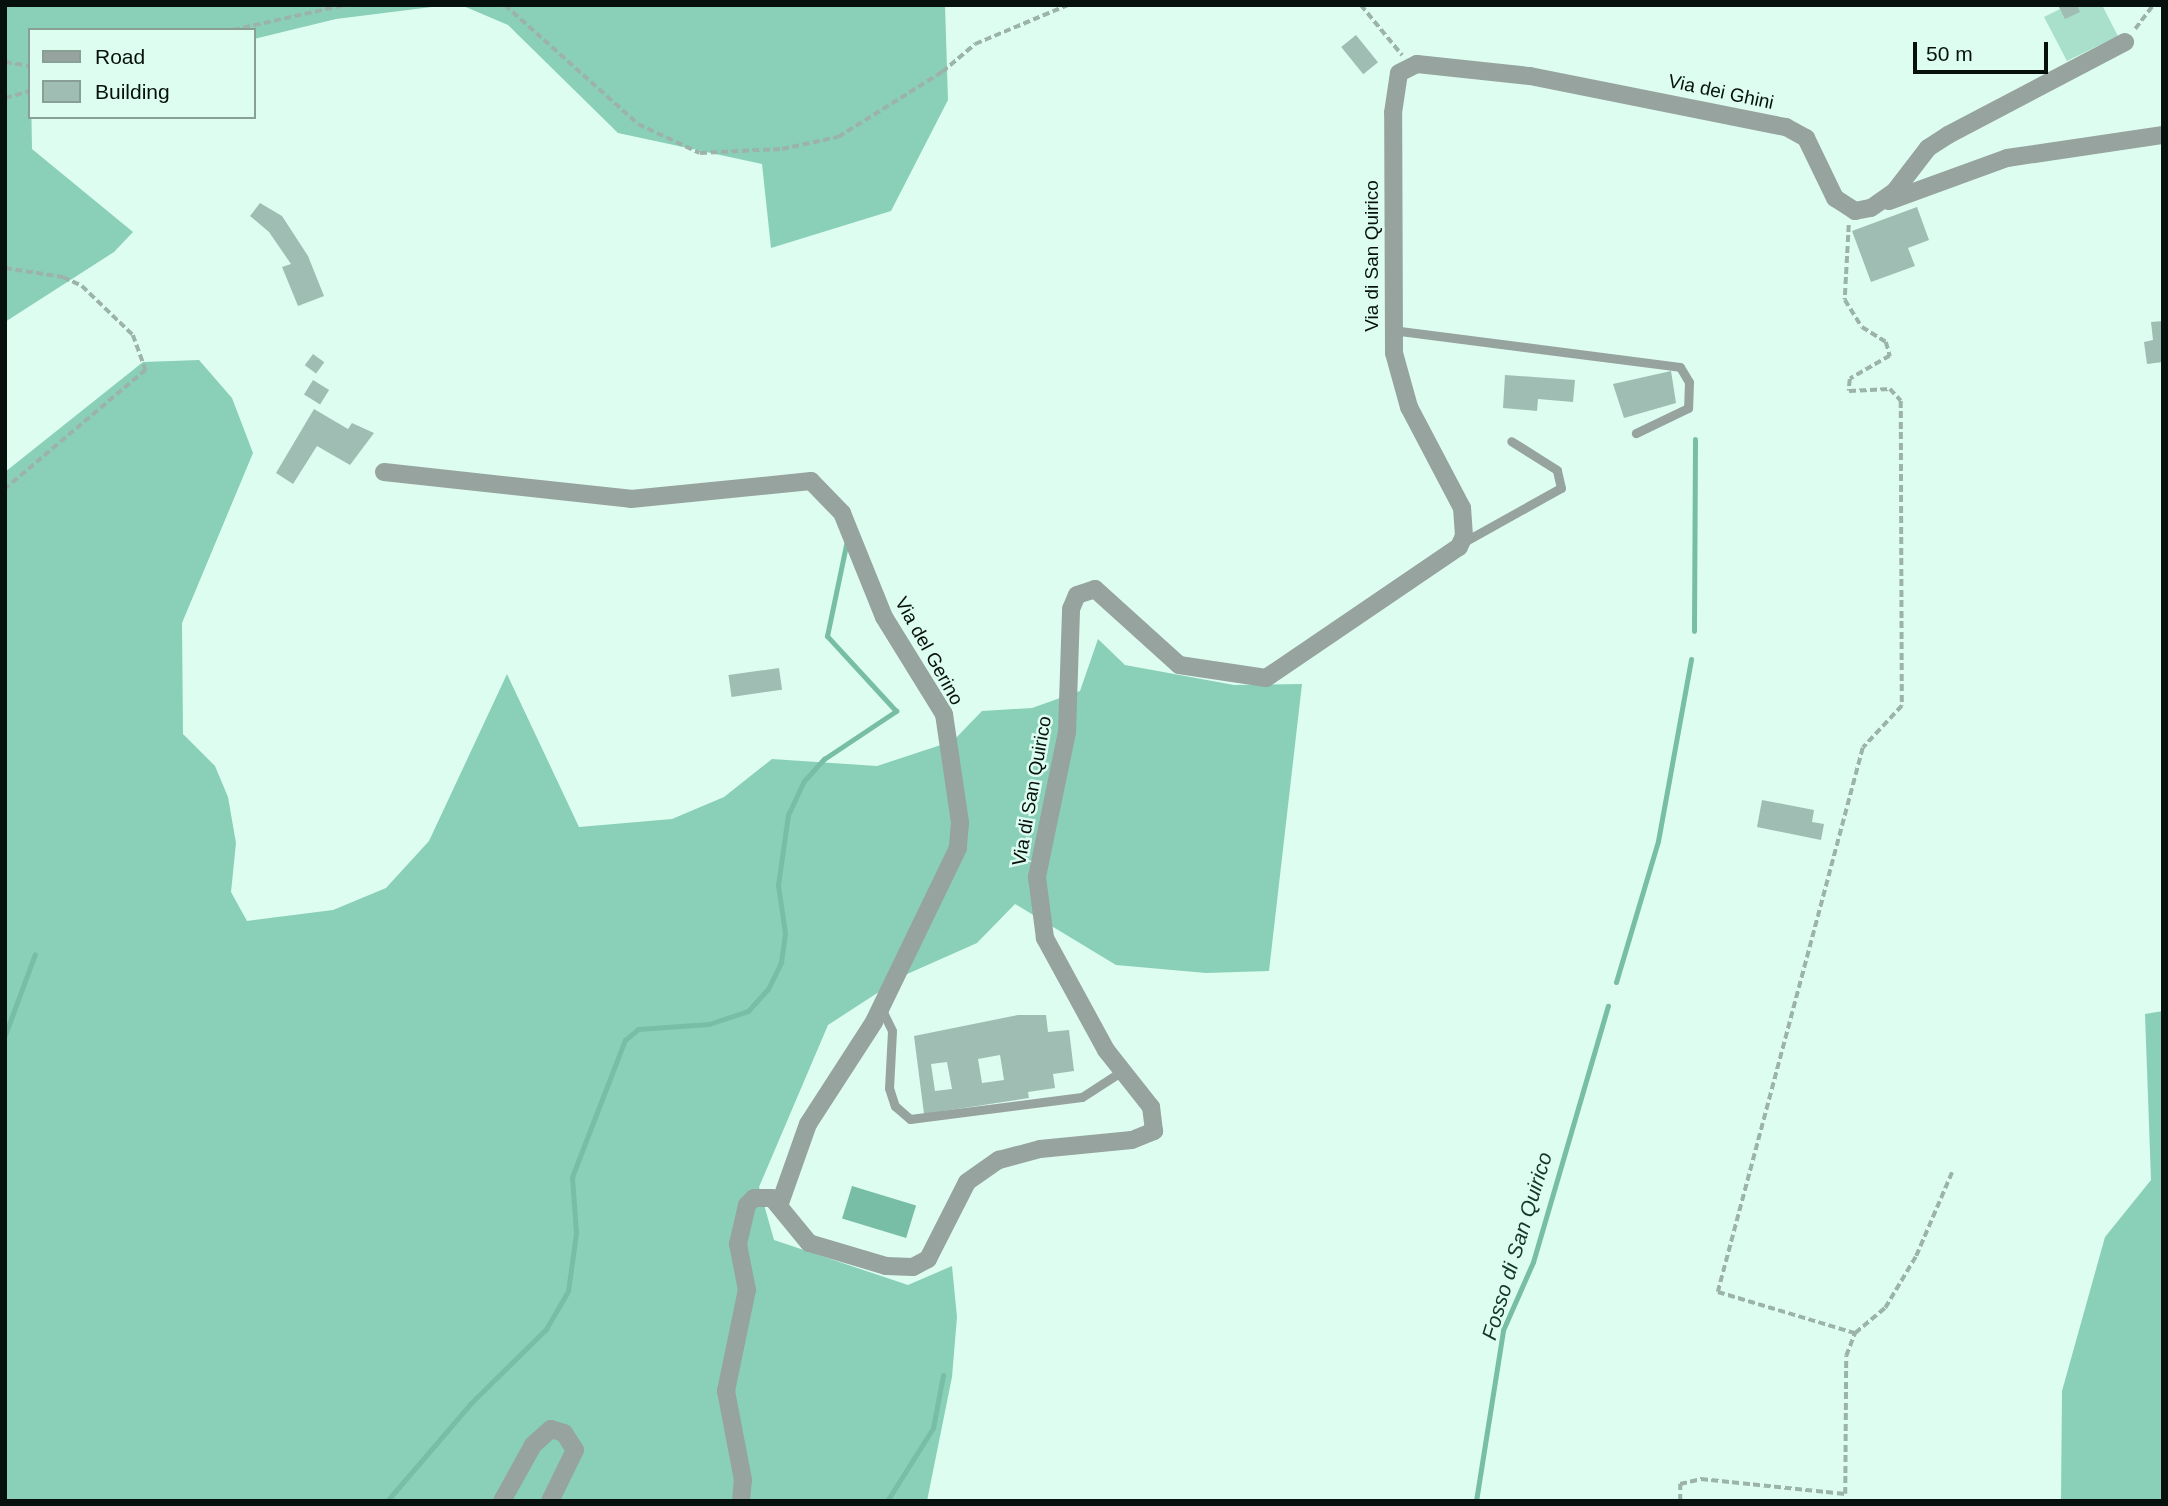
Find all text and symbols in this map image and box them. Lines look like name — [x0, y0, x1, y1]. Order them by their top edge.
legend — [28, 28, 256, 119]
scale bar — [1916, 28, 2051, 72]
text: 50 m — [1926, 42, 1973, 65]
text: Road — [95, 45, 145, 68]
street label: Via dei Ghini — [1666, 70, 1776, 114]
text: Building — [95, 80, 170, 103]
street label: Via di San Quirico — [1361, 180, 1383, 332]
street label: Via del Gerino — [890, 593, 968, 709]
street label: Via di San Quirico — [1008, 714, 1056, 868]
water label: Fosso di San Quirico — [1476, 1149, 1558, 1343]

